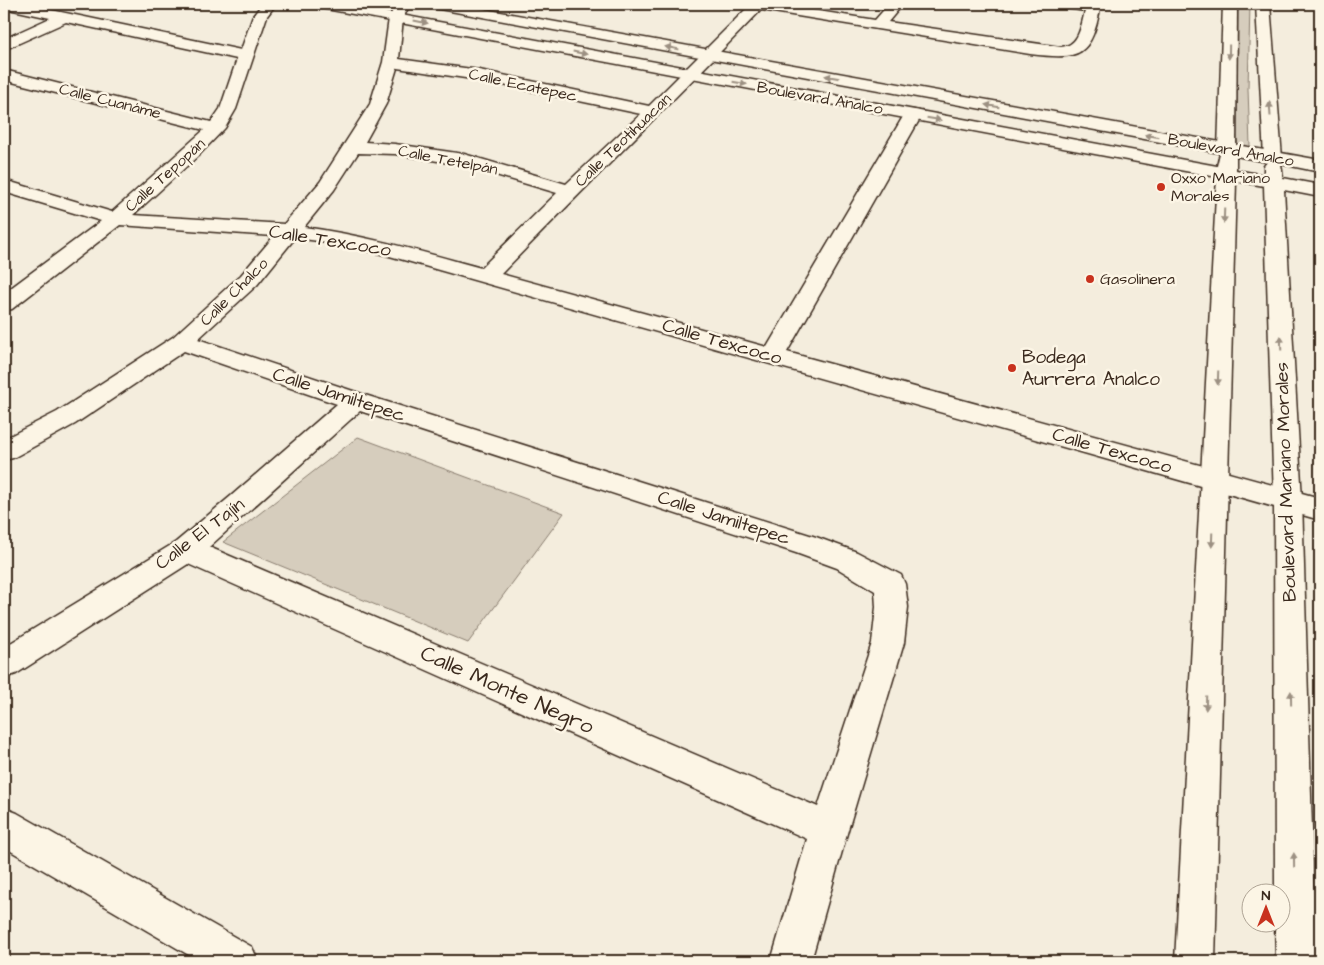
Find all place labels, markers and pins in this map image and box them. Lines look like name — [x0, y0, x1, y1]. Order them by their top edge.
place label: Oxxo Mariano Morales — [1171, 167, 1270, 207]
marker: Oxxo Mariano Morales — [1155, 181, 1167, 193]
place label: Gasolinera — [1100, 268, 1175, 290]
marker: Gasolinera — [1084, 273, 1096, 285]
place label: Bodega Aurrera Analco — [1022, 344, 1160, 393]
marker: Bodega Aurrera Analco — [1006, 362, 1018, 374]

